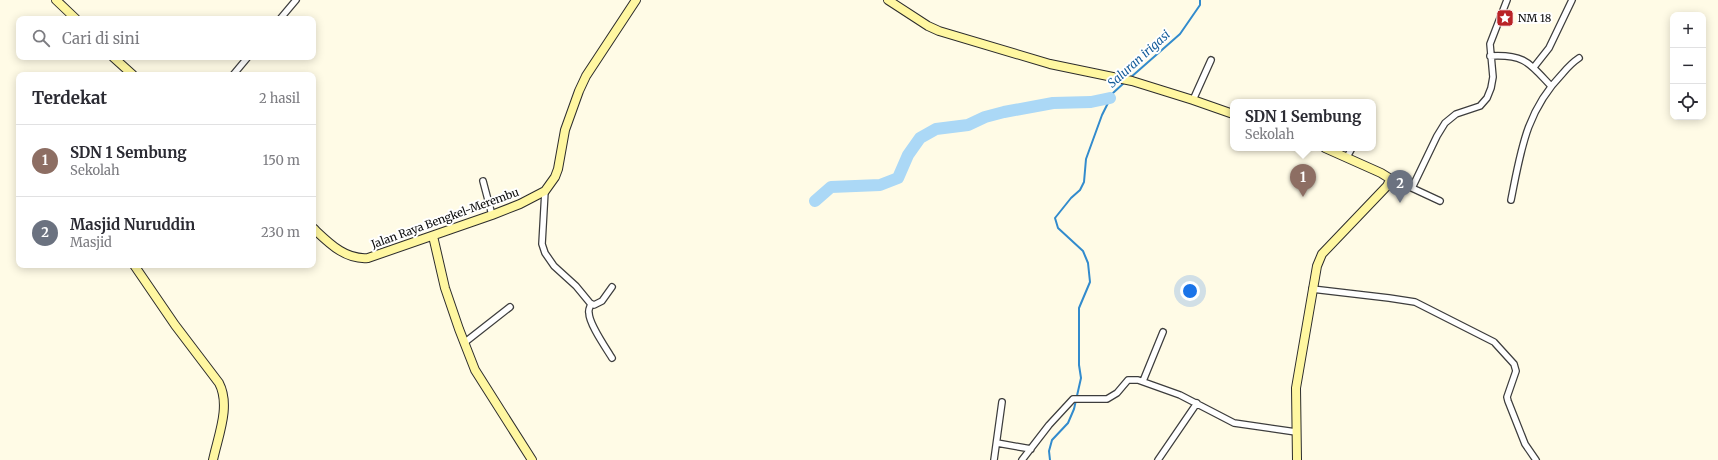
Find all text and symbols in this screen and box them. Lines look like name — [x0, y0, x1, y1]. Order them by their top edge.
place icon: NM 18 — [1495, 8, 1515, 28]
place label: NM 18 — [1518, 11, 1552, 25]
map controls — [1670, 12, 1706, 120]
button: + — [1670, 12, 1706, 48]
search box — [16, 16, 316, 60]
water label: Saluran irigasi — [1104, 26, 1173, 91]
icon: search — [30, 27, 52, 49]
text: Cari di sini — [62, 29, 140, 48]
button: − — [1670, 48, 1706, 84]
button: locate — [1670, 84, 1706, 120]
text: Terdekat — [32, 87, 107, 109]
text: 2 hasil — [259, 90, 300, 107]
popup — [1230, 99, 1376, 151]
text: SDN 1 Sembung — [1245, 107, 1361, 126]
text: Sekolah — [1245, 126, 1294, 143]
text: SDN 1 Sembung — [70, 143, 187, 162]
text: 1 — [42, 152, 48, 169]
text: 150 m — [263, 152, 300, 169]
text: Sekolah — [70, 162, 120, 179]
pin: 1 — [1290, 164, 1316, 197]
pin: 2 — [1387, 170, 1413, 203]
street label: Jalan Raya Bengkel-Merembu — [368, 185, 521, 252]
text: Masjid Nuruddin — [70, 215, 195, 234]
text: 2 — [41, 224, 49, 241]
text: 230 m — [261, 224, 300, 241]
text: Masjid — [70, 234, 112, 251]
your location — [1180, 281, 1200, 301]

